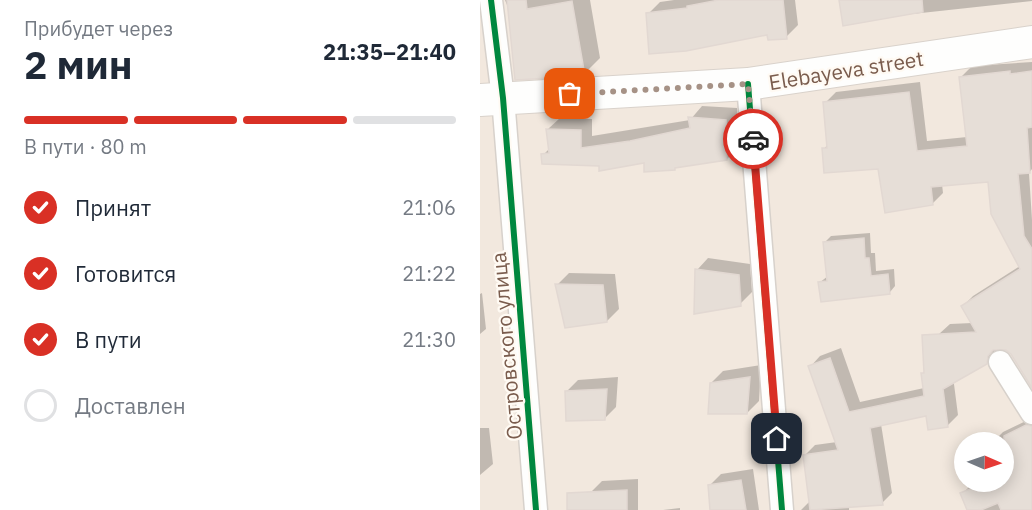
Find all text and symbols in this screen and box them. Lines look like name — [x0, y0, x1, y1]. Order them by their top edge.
text: Прибудет через — [24, 15, 173, 42]
text: 21:35–21:40 — [323, 37, 456, 66]
text: 2 мин — [24, 39, 133, 90]
street label: Elebayeva street — [767, 44, 925, 96]
pin — [544, 68, 595, 119]
icon: bag — [553, 77, 586, 110]
courier — [723, 109, 783, 169]
icon: car — [737, 123, 770, 156]
text: В пути · 80 m — [24, 133, 147, 160]
icon: check — [24, 191, 57, 224]
text: Принят — [75, 193, 151, 222]
text: 21:06 — [402, 194, 456, 221]
street label: Островского улица — [484, 251, 528, 441]
icon: check — [24, 257, 57, 290]
text: Готовится — [75, 259, 176, 288]
text: 21:22 — [402, 260, 456, 287]
icon: check — [24, 323, 57, 356]
text: В пути — [75, 325, 142, 354]
text: 21:30 — [402, 326, 456, 353]
text: Доставлен — [75, 391, 186, 420]
pin — [751, 413, 802, 464]
icon: home — [760, 422, 793, 455]
north arrow — [954, 432, 1014, 492]
map controls — [954, 432, 1014, 492]

